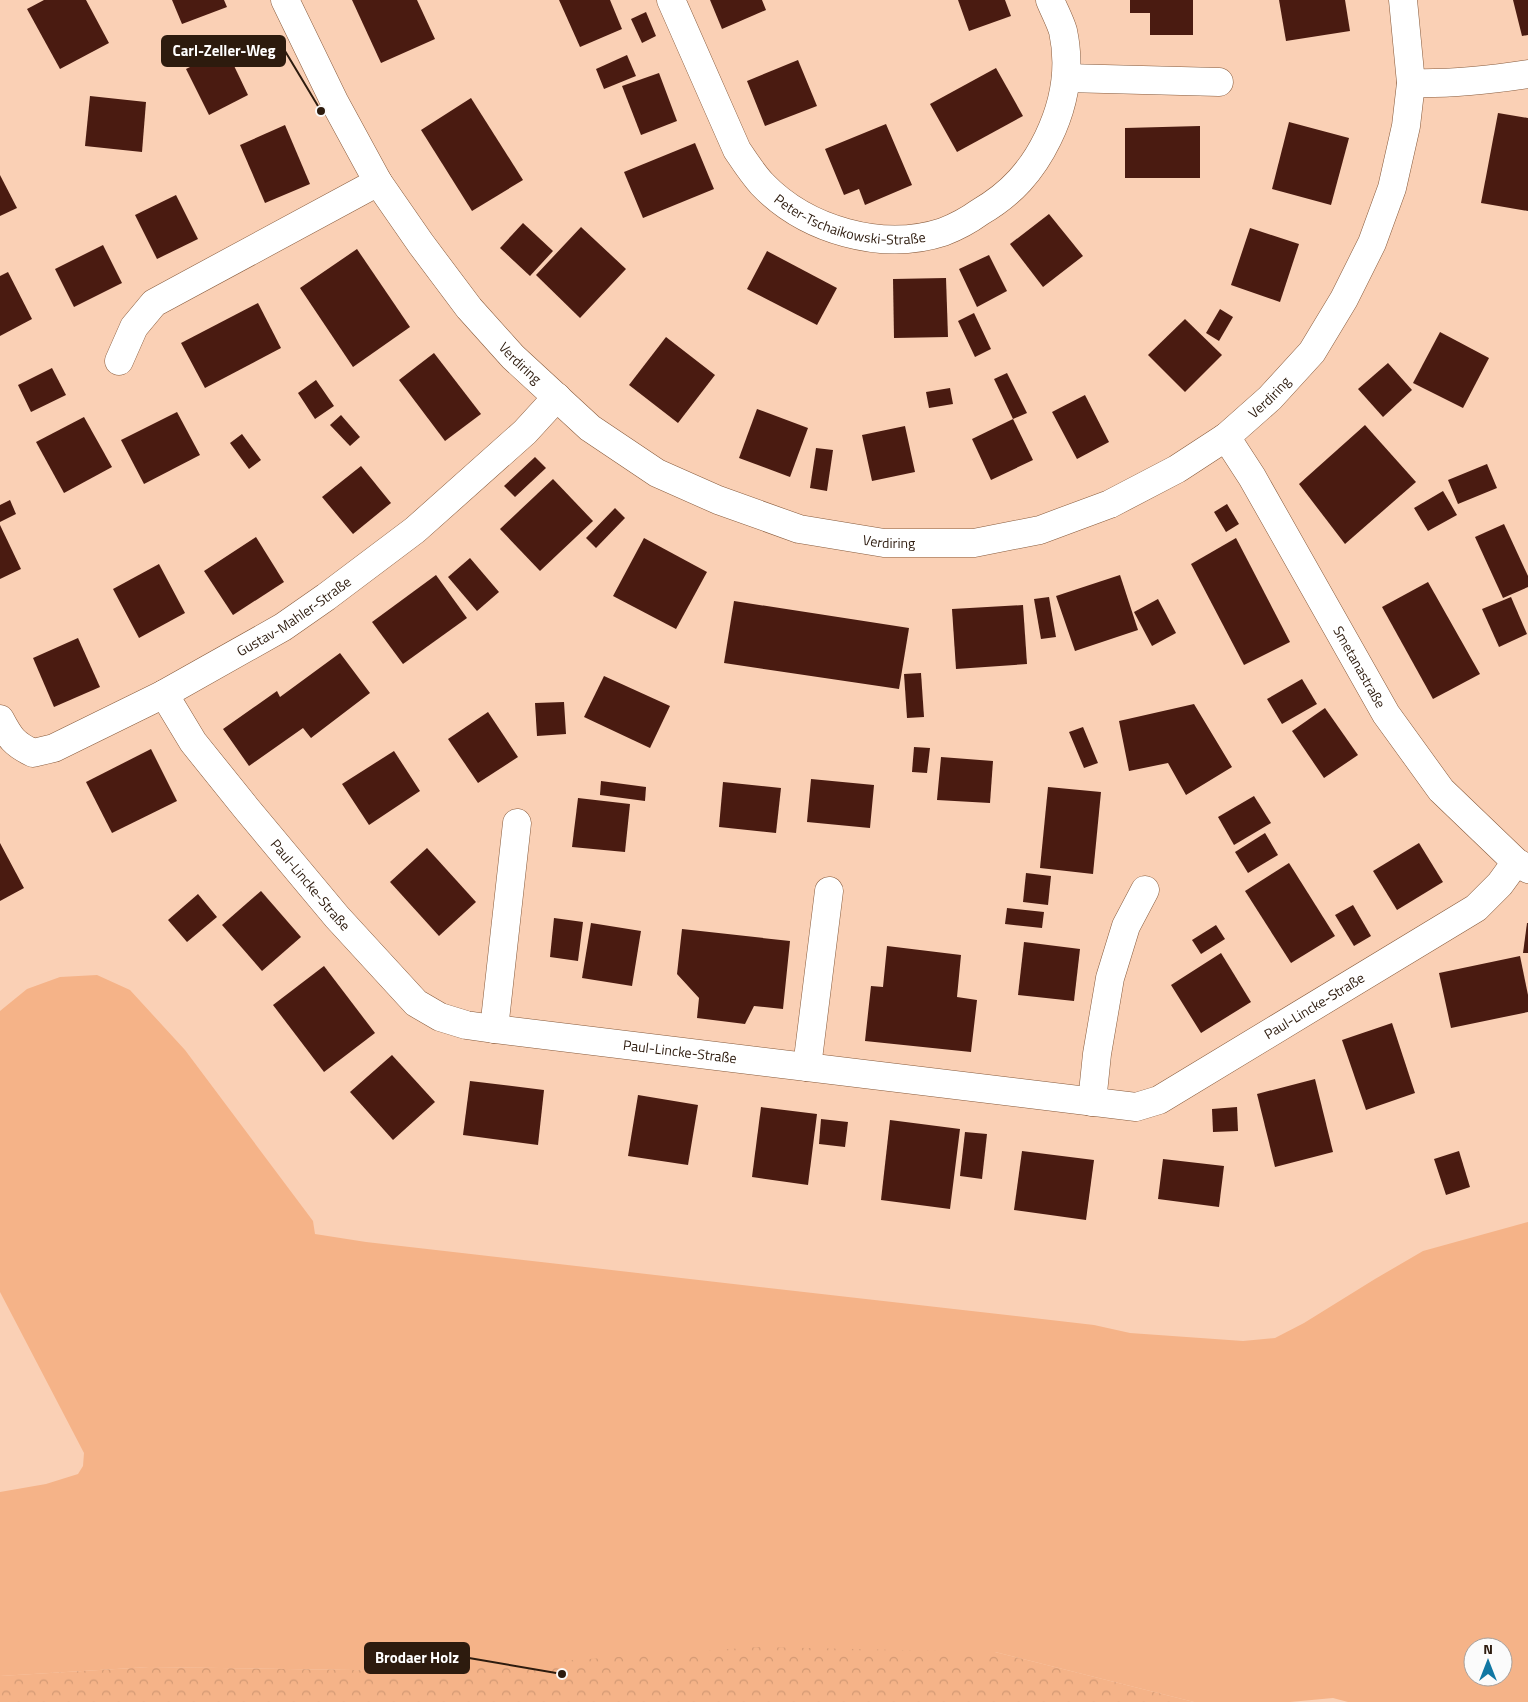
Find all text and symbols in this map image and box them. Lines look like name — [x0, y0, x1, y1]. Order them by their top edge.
callout: Carl-Zeller-Weg — [162, 36, 285, 66]
text: Carl-Zeller-Weg — [173, 39, 275, 62]
street label: Peter-Tschaikowski-Straße — [770, 189, 927, 249]
street label: Verdiring — [494, 337, 547, 388]
street label: Verdiring — [1243, 371, 1295, 423]
street label: Verdiring — [861, 529, 915, 553]
street label: Gustav-Mahler-Straße — [232, 571, 355, 661]
street label: Smetanastraße — [1328, 622, 1391, 712]
street label: Paul-Lincke-Straße — [266, 834, 356, 935]
street label: Paul-Lincke-Straße — [1260, 967, 1368, 1044]
street label: Paul-Lincke-Straße — [622, 1034, 738, 1068]
north arrow — [1463, 1637, 1513, 1687]
text: N — [1483, 1638, 1493, 1659]
callout: Brodaer Holz — [365, 1643, 469, 1673]
text: Brodaer Holz — [375, 1646, 459, 1669]

